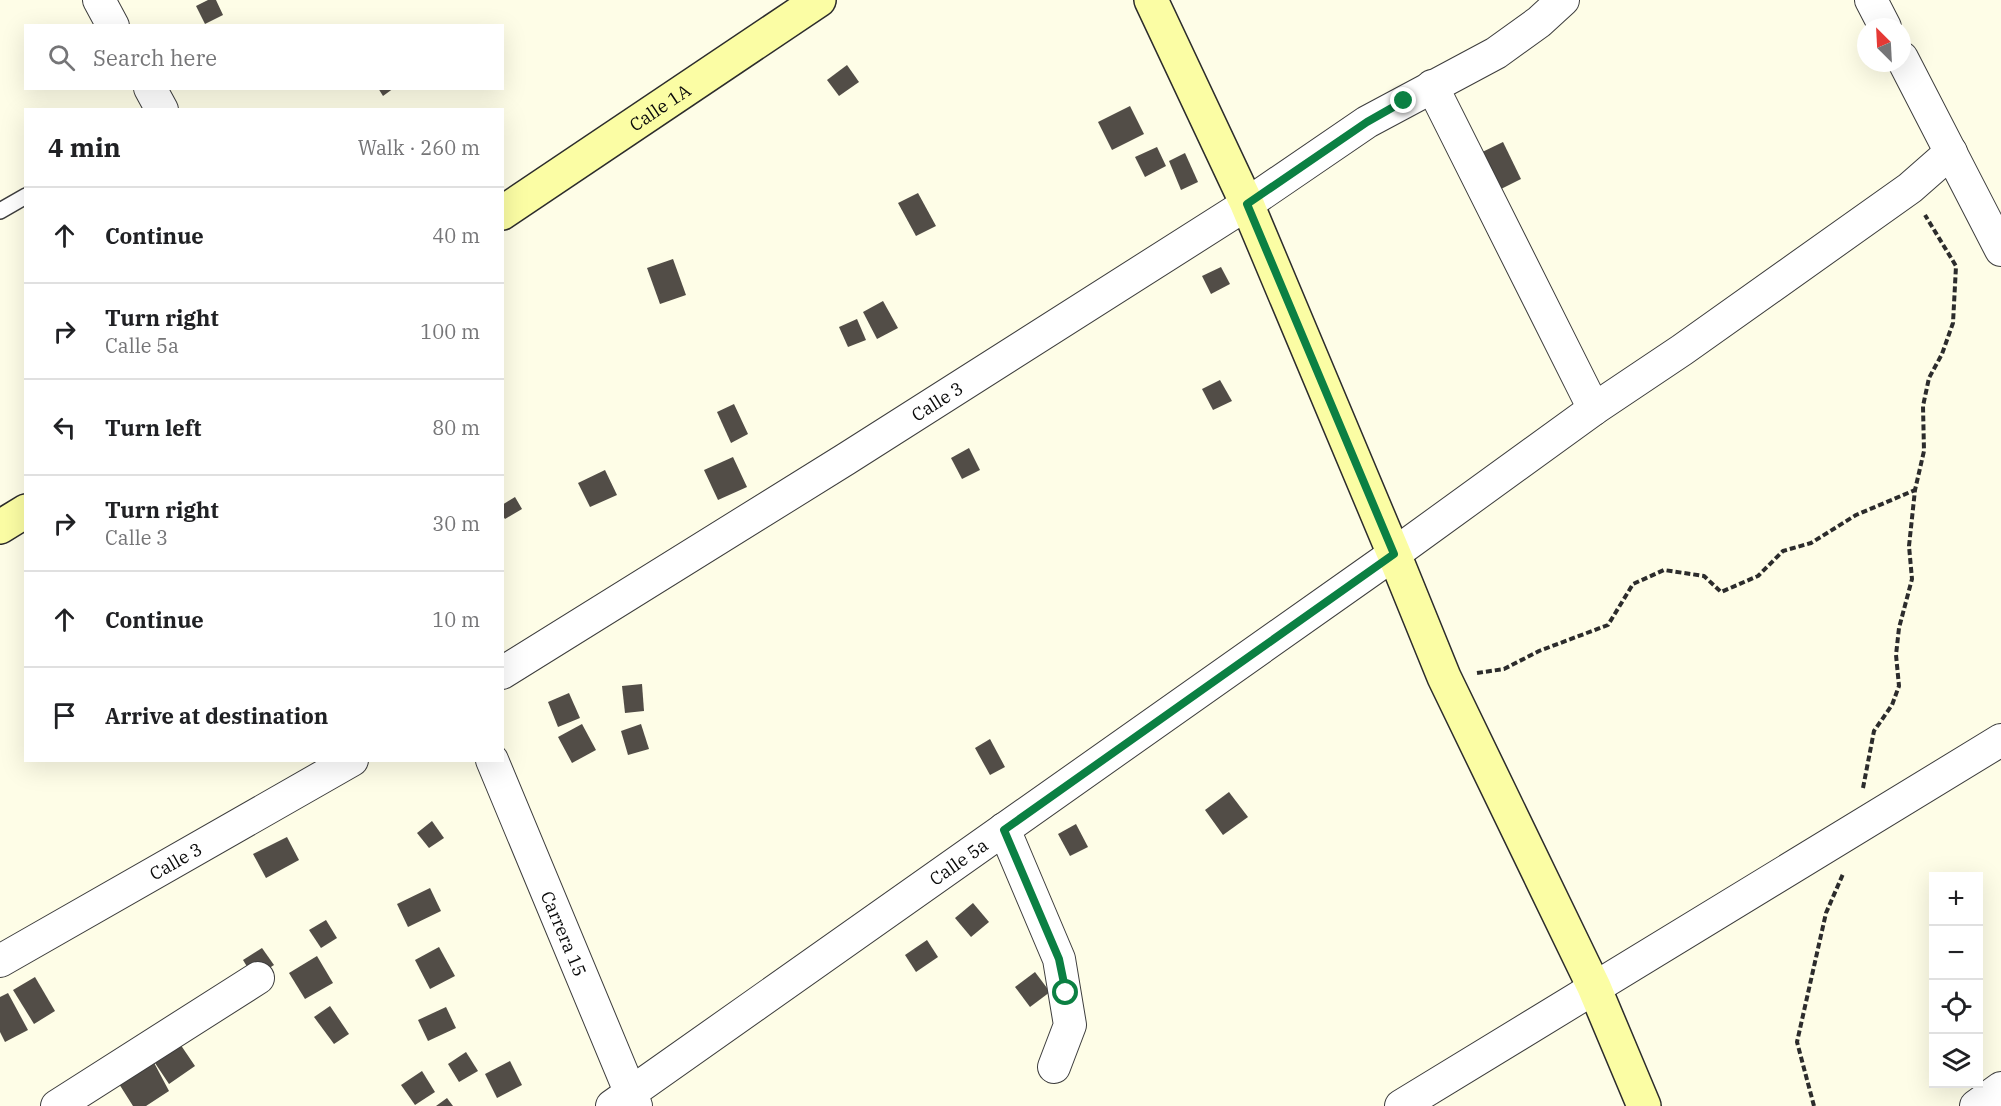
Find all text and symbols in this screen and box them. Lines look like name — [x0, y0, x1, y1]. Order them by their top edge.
north arrow — [1857, 18, 1911, 72]
search box — [24, 24, 504, 90]
icon: search — [45, 41, 78, 74]
text: Search here — [93, 43, 217, 72]
street label: Calle 1A — [625, 78, 695, 136]
route end — [1390, 87, 1416, 113]
text: 4 min — [48, 130, 121, 164]
text: Walk · 260 m — [358, 134, 480, 161]
icon: ahead — [48, 219, 81, 252]
text: Continue — [105, 221, 204, 250]
text: 40 m — [432, 222, 480, 249]
text: Turn right — [105, 303, 219, 332]
icon: right — [48, 315, 81, 348]
text: 100 m — [420, 318, 480, 345]
text: Calle 5a — [105, 332, 179, 359]
street label: Calle 3 — [907, 376, 967, 426]
icon: left — [48, 411, 81, 444]
text: Turn left — [105, 413, 201, 442]
text: 80 m — [432, 414, 480, 441]
text: Turn right — [105, 495, 219, 524]
icon: right — [48, 507, 81, 540]
text: 30 m — [432, 510, 480, 537]
text: Calle 3 — [105, 524, 168, 551]
icon: ahead — [48, 603, 81, 636]
text: Continue — [105, 605, 204, 634]
text: 10 m — [432, 606, 480, 633]
icon: arrive — [48, 699, 81, 732]
text: Arrive at destination — [105, 701, 328, 730]
street label: Calle 5a — [925, 833, 992, 890]
street label: Calle 3 — [145, 837, 206, 885]
map controls — [1929, 872, 1983, 1088]
button: + — [1929, 872, 1983, 926]
street label: Carrera 15 — [536, 887, 592, 980]
button: − — [1929, 926, 1983, 980]
route start — [1052, 979, 1078, 1005]
button: locate — [1929, 980, 1983, 1034]
button: layers — [1929, 1034, 1983, 1088]

